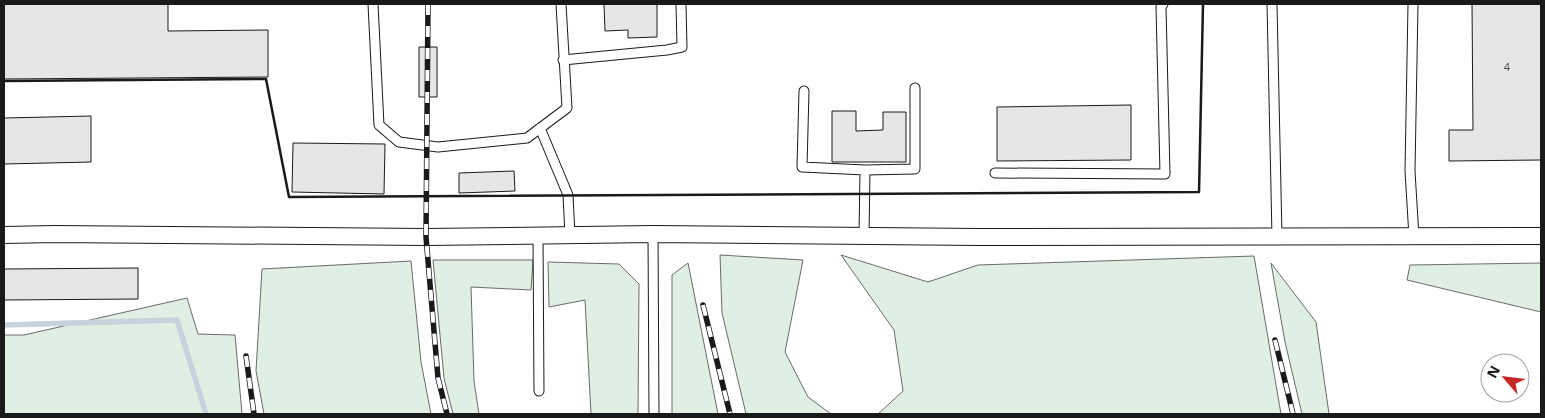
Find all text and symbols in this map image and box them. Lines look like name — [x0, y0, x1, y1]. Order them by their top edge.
house number: 4 — [1504, 59, 1511, 74]
north arrow — [1480, 353, 1530, 403]
text: N — [1482, 362, 1504, 381]

